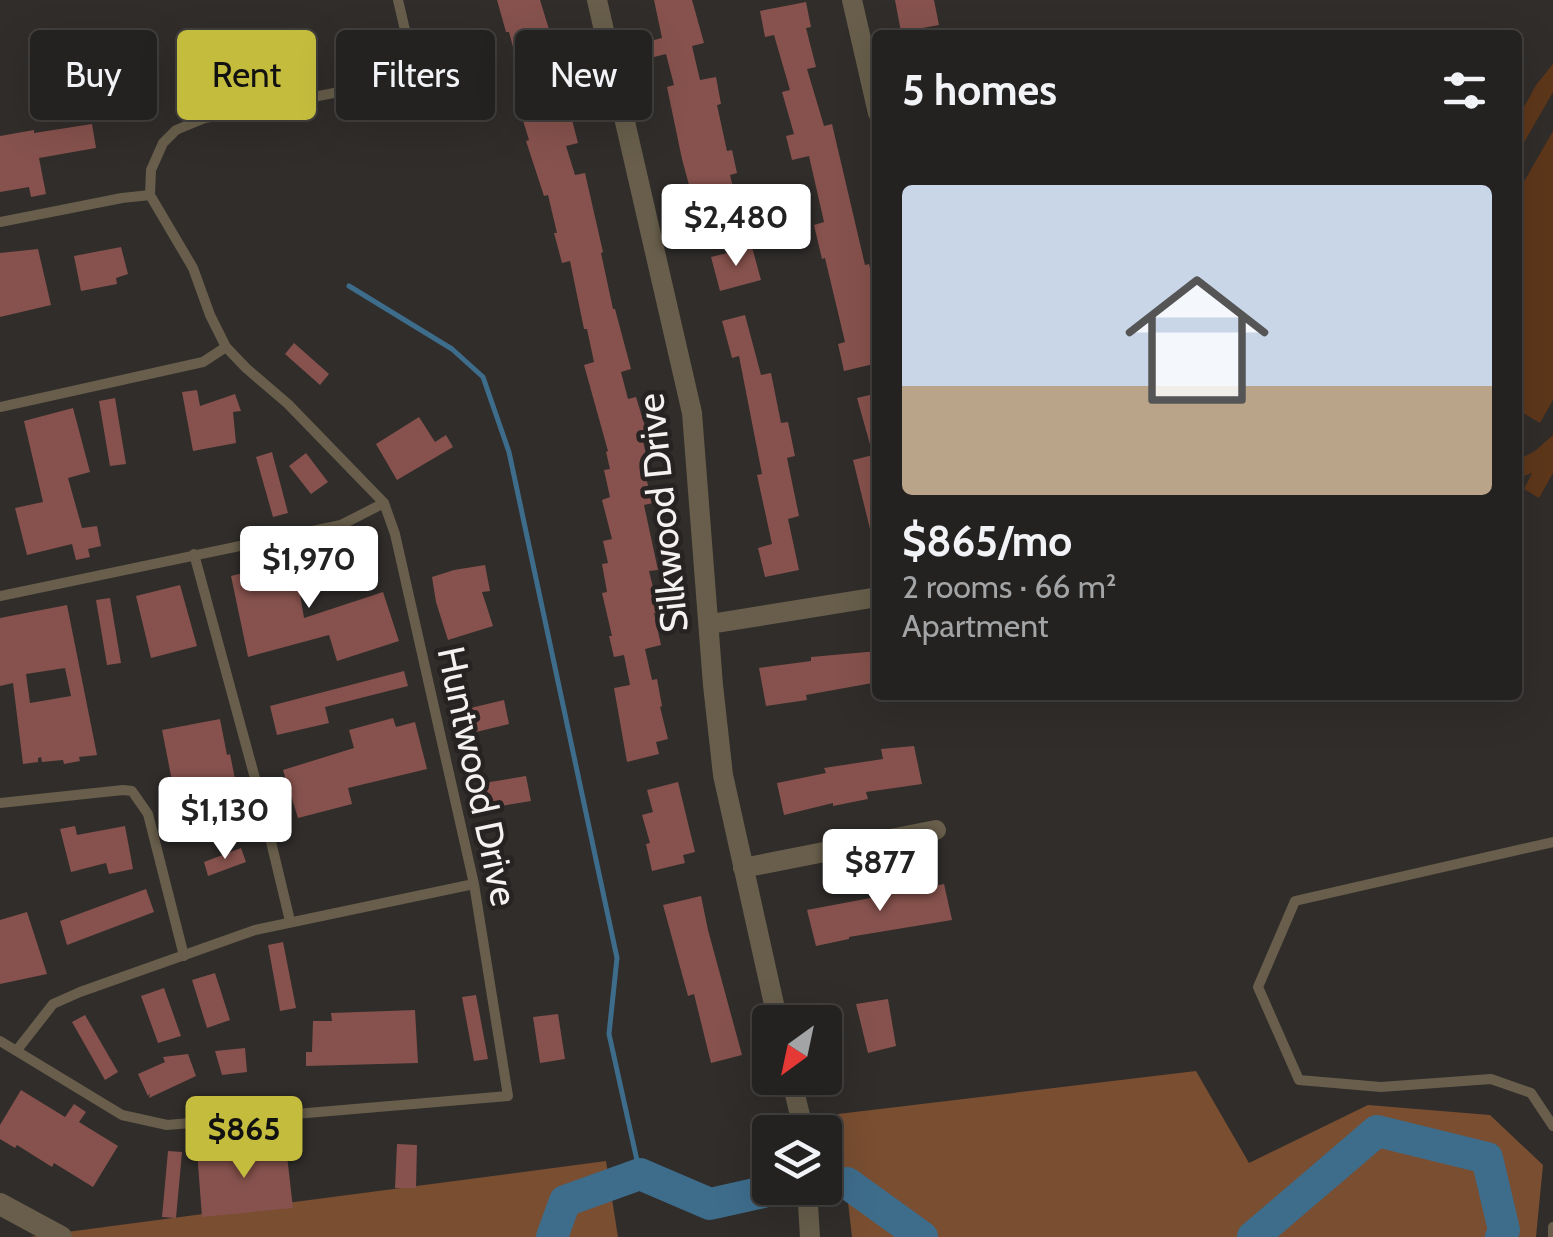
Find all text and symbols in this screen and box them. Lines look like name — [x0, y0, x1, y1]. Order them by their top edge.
chip: Buy — [30, 30, 157, 120]
chip: Rent — [177, 30, 316, 120]
chip: Filters — [336, 30, 495, 120]
chip: New — [515, 30, 652, 120]
icon: filters — [1437, 63, 1492, 118]
text: 5 homes — [902, 64, 1057, 116]
pin: $2,480 — [655, 184, 817, 269]
text: $2,480 — [684, 197, 788, 236]
icon: home — [1107, 250, 1287, 430]
street label: Silkwood Drive — [626, 391, 698, 635]
text: $865/mo — [902, 515, 1072, 567]
pin: $1,970 — [228, 526, 390, 611]
text: $1,970 — [262, 539, 356, 578]
text: 2 rooms · 66 m² — [902, 567, 1116, 606]
text: Apartment — [902, 606, 1049, 645]
street label: Huntwood Drive — [428, 642, 528, 910]
pin: $1,130 — [144, 777, 306, 862]
text: $1,130 — [181, 790, 269, 829]
pin: $877 — [821, 829, 939, 914]
text: $877 — [845, 842, 915, 881]
north arrow — [752, 1005, 842, 1095]
map controls — [752, 1005, 842, 1205]
pin: $865 — [185, 1096, 303, 1181]
text: $865 — [207, 1109, 281, 1148]
button: layers — [752, 1115, 842, 1205]

